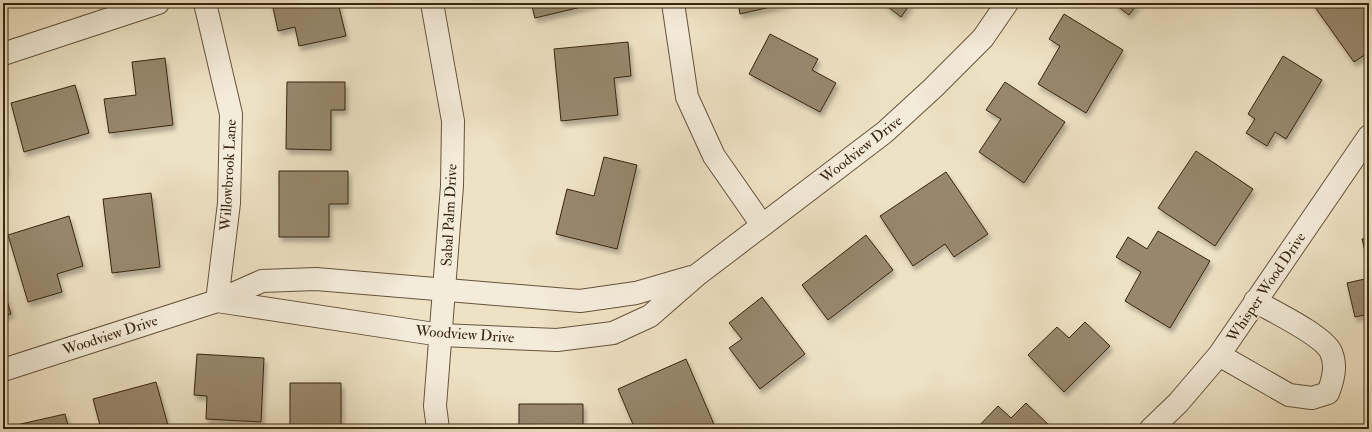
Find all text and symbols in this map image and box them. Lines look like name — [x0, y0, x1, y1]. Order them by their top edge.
street label: Woodview Drive — [816, 111, 906, 188]
street label: Willowbrook Lane — [216, 119, 241, 232]
street label: Sabal Palm Drive — [437, 163, 462, 267]
street label: Whisper Wood Drive — [1222, 229, 1311, 347]
street label: Woodview Drive — [59, 311, 160, 360]
street label: Woodview Drive — [414, 321, 515, 347]

